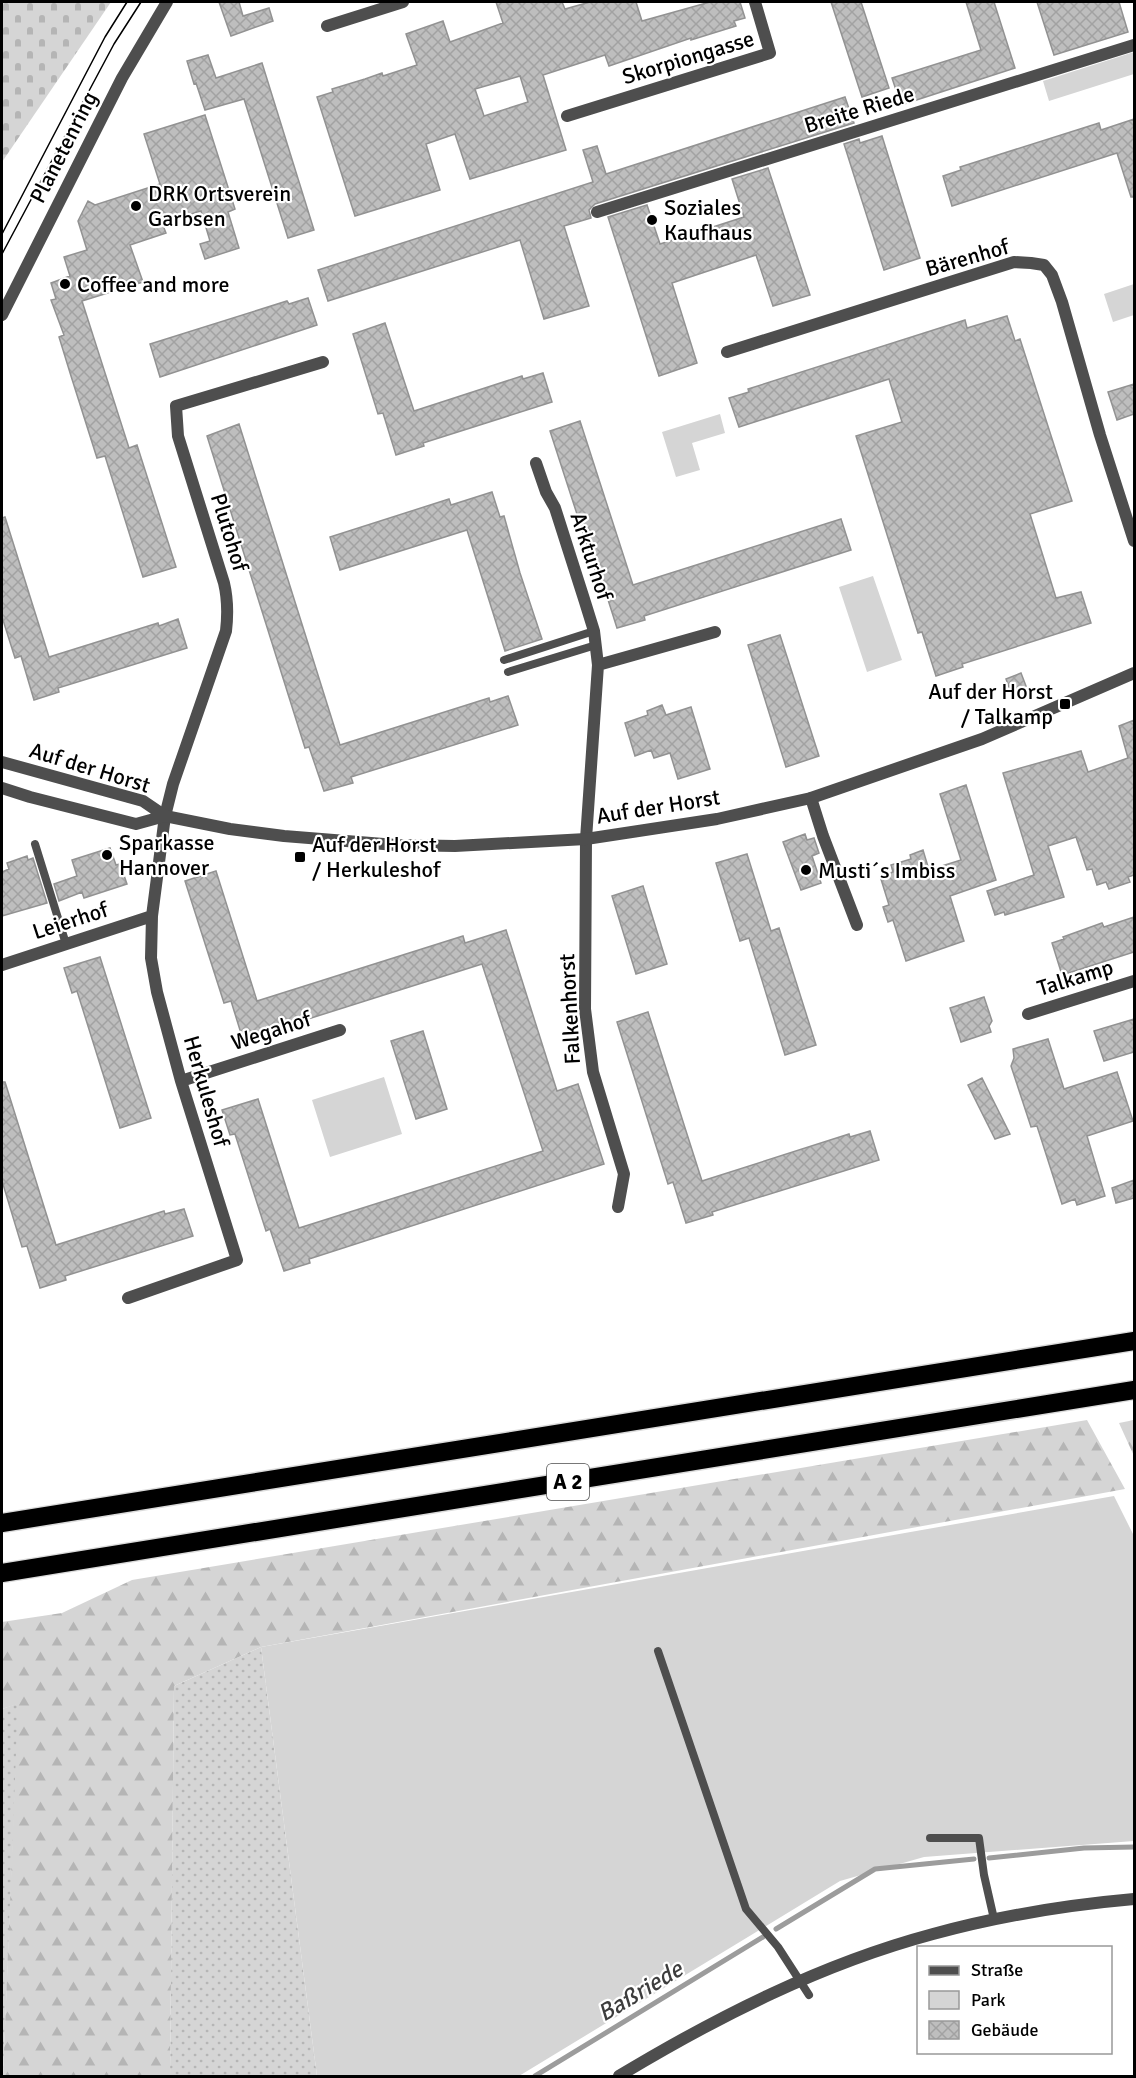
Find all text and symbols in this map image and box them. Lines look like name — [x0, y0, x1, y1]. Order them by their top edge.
street label: Skorpiongasse — [619, 25, 757, 90]
street label: Breite Riede — [801, 80, 917, 139]
street label: Planetenring — [24, 87, 103, 208]
place label: DRK Ortsverein Garbsen — [148, 180, 291, 232]
place label: Soziales Kaufhaus — [664, 194, 752, 246]
marker: DRK Ortsverein Garbsen — [129, 199, 143, 213]
marker: Soziales Kaufhaus — [645, 213, 659, 227]
street label: Bärenhof — [922, 232, 1014, 282]
place label: Coffee and more — [77, 271, 229, 298]
marker: Coffee and more — [58, 277, 72, 291]
street label: Plutohof — [205, 490, 255, 576]
street label: Arkturhof — [565, 509, 619, 605]
place label: Auf der Horst / Talkamp — [928, 678, 1053, 730]
marker: Auf der Horst / Talkamp — [1058, 697, 1072, 711]
street label: Auf der Horst — [26, 736, 154, 799]
street label: Auf der Horst — [594, 783, 722, 830]
place label: Sparkasse Hannover — [119, 829, 215, 881]
place label: Auf der Horst / Herkuleshof — [312, 831, 442, 883]
marker: Sparkasse Hannover — [100, 848, 114, 862]
marker: Auf der Horst / Herkuleshof — [293, 850, 307, 864]
place label: Musti´s Imbiss — [818, 857, 955, 884]
marker: Musti´s Imbiss — [799, 863, 813, 877]
street label: Leierhof — [29, 895, 113, 945]
street label: Falkenhorst — [553, 953, 586, 1065]
street label: Talkamp — [1034, 953, 1116, 1002]
street label: Wegahof — [228, 1004, 316, 1056]
street label: Herkuleshof — [178, 1033, 236, 1151]
road number: A 2 — [547, 1464, 589, 1500]
legend — [917, 1946, 1112, 2054]
water label: Baßriede — [592, 1953, 689, 2028]
text: Straße — [971, 1959, 1023, 1981]
text: Park — [971, 1989, 1006, 2011]
text: Gebäude — [971, 2019, 1039, 2041]

